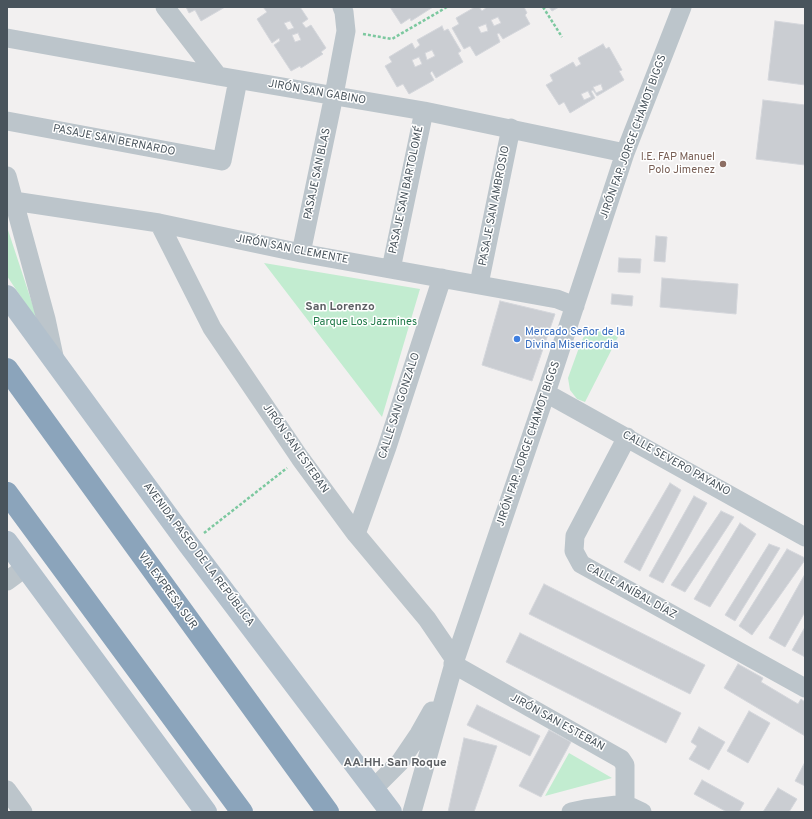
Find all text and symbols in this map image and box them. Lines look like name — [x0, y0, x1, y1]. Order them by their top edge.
street label: JIRÓN FAP. JORGE CHAMOT BIGGS — [598, 53, 670, 221]
street label: JIRÓN SAN GABINO — [267, 78, 367, 108]
street label: PASAJE SAN BERNARDO — [52, 123, 176, 159]
street label: PASAJE SAN BARTOLOMÉ — [387, 125, 427, 255]
street label: PASAJE SAN BLAS — [302, 127, 334, 221]
street label: PASAJE SAN AMBROSIO — [477, 145, 513, 267]
place label: I.E. FAP Manuel Polo Jimenez — [641, 151, 715, 177]
marker: I.E. FAP Manuel Polo Jimenez — [718, 159, 728, 169]
street label: JIRÓN SAN CLEMENTE — [235, 233, 349, 267]
district label: San Lorenzo — [305, 301, 375, 315]
park label: Parque Los Jazmines — [313, 316, 417, 330]
place label: Mercado Señor de la Divina Misericordia — [525, 326, 625, 352]
marker: Mercado Señor de la Divina Misericordia — [512, 334, 522, 344]
street label: CALLE SAN GONZALO — [377, 351, 423, 461]
street label: JIRÓN FAP. JORGE CHAMOT BIGGS — [494, 360, 564, 528]
street label: JIRÓN SAN ESTEBAN — [259, 402, 331, 496]
street label: CALLE SEVERO PAYANO — [620, 429, 732, 499]
street label: AVENIDA PASEO DE LA REPÚBLICA — [140, 481, 256, 629]
street label: VIA EXPRESA SUR — [135, 550, 199, 632]
street label: CALLE ANÍBAL DÍAZ — [583, 562, 679, 622]
street label: JIRÓN SAN ESTEBAN — [507, 691, 607, 755]
district label: AA.HH. San Roque — [343, 757, 447, 771]

